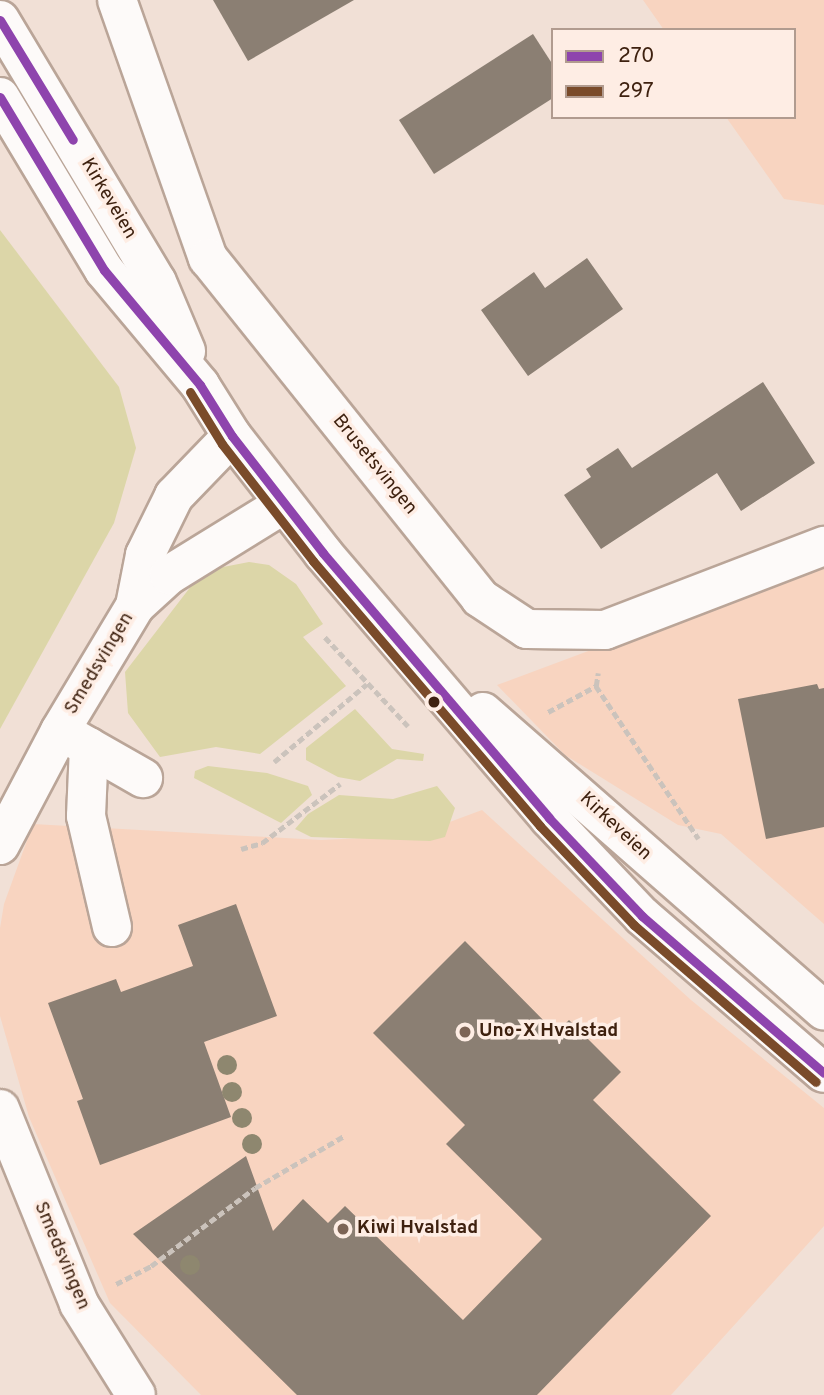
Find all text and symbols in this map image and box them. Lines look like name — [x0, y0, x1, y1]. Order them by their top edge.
legend — [551, 28, 796, 119]
text: 270 — [618, 43, 654, 70]
text: 297 — [618, 78, 654, 105]
street label: Kirkeveien — [75, 155, 141, 243]
street label: Brusetsvingen — [327, 410, 421, 520]
street label: Smedsvingen — [61, 609, 139, 719]
unlabelled marker — [427, 695, 441, 709]
street label: Kirkeveien — [574, 788, 656, 866]
place label: Uno-X Hvalstad — [479, 1021, 618, 1043]
marker: Uno-X Hvalstad — [457, 1024, 473, 1040]
street label: Smedsvingen — [28, 1199, 94, 1313]
place label: Kiwi Hvalstad — [357, 1218, 478, 1240]
marker: Kiwi Hvalstad — [335, 1221, 351, 1237]

